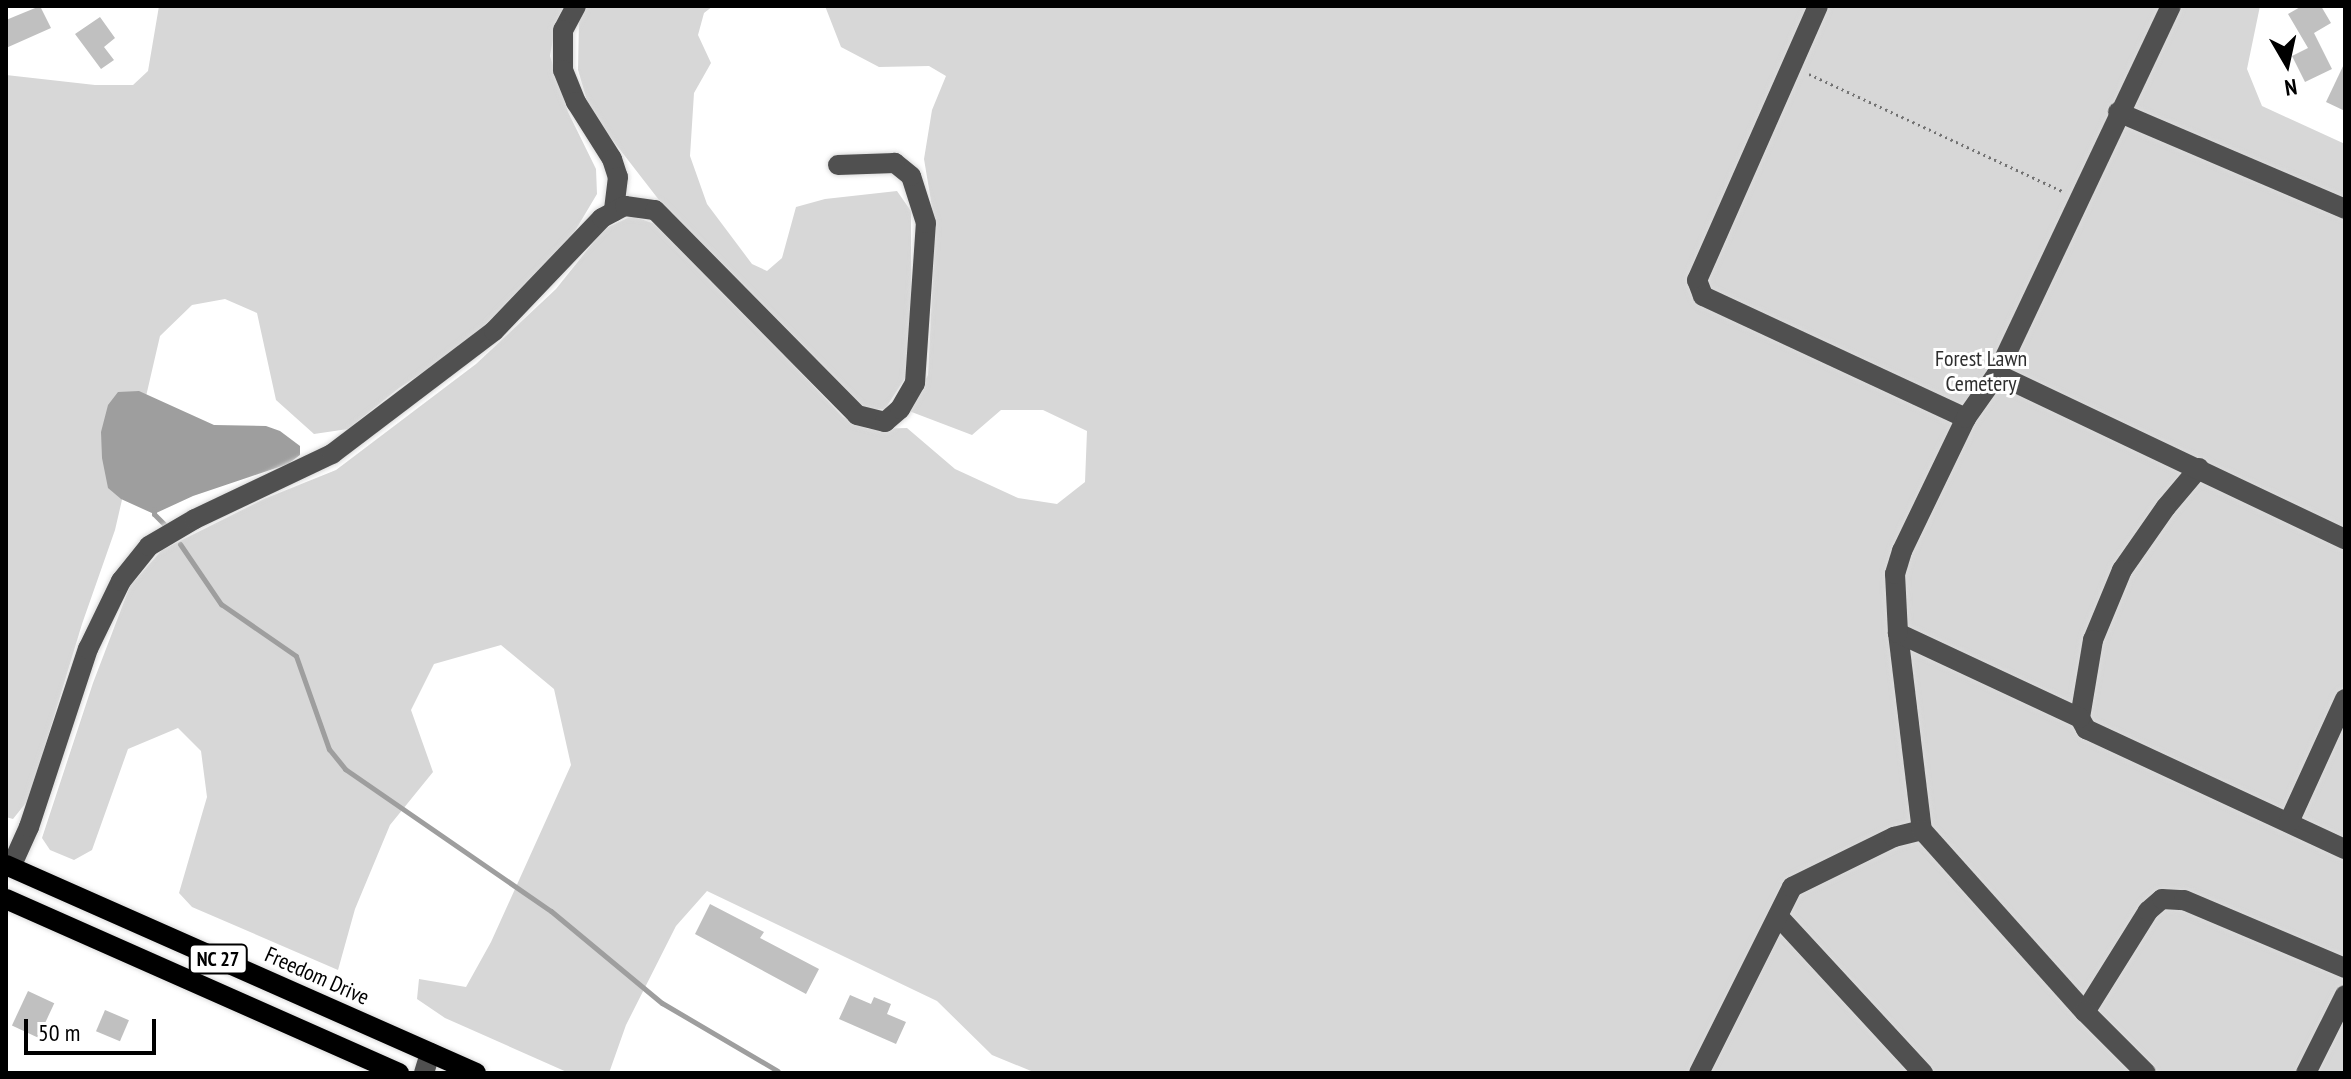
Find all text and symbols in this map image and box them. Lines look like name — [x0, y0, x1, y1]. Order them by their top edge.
north arrow — [2247, 24, 2327, 104]
text: N — [2283, 73, 2299, 102]
park label: Forest Lawn Cemetery — [1935, 345, 2027, 396]
street label: Freedom Drive — [261, 941, 373, 1011]
road number: NC 27 — [188, 943, 248, 975]
scale bar — [28, 1003, 160, 1053]
text: 50 m — [38, 1017, 80, 1048]

